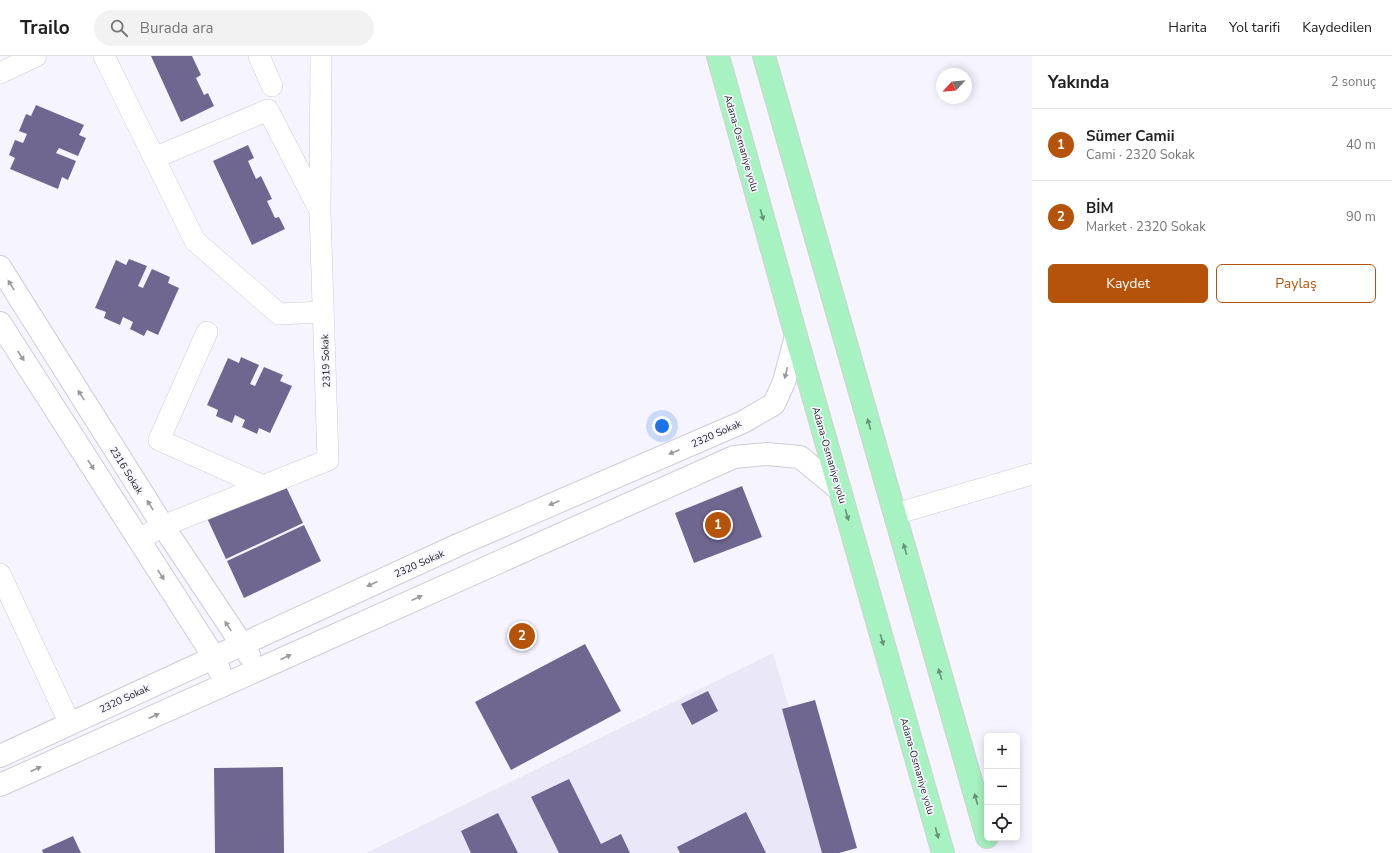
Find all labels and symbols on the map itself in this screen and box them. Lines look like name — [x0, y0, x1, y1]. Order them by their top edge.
north arrow — [936, 68, 972, 104]
street label: Adana-Osmaniye yolu — [721, 93, 762, 193]
one-way arrow — [759, 209, 765, 221]
one-way arrow — [8, 279, 15, 291]
street label: 2319 Sokak — [318, 333, 334, 388]
one-way arrow — [17, 351, 25, 361]
one-way arrow — [783, 367, 789, 380]
one-way arrow — [77, 389, 84, 401]
street label: Adana-Osmaniye yolu — [809, 405, 850, 505]
your location — [652, 416, 672, 436]
street label: 2320 Sokak — [689, 416, 745, 451]
one-way arrow — [866, 418, 872, 430]
street label: 2316 Sokak — [106, 444, 147, 498]
one-way arrow — [667, 449, 679, 455]
one-way arrow — [87, 460, 95, 470]
one-way arrow — [146, 500, 154, 510]
one-way arrow — [548, 501, 560, 507]
pin: 1 — [705, 510, 731, 540]
one-way arrow — [844, 510, 850, 522]
one-way arrow — [902, 543, 908, 555]
street label: 2320 Sokak — [392, 546, 448, 581]
one-way arrow — [158, 569, 165, 580]
one-way arrow — [365, 582, 377, 588]
one-way arrow — [412, 595, 424, 601]
one-way arrow — [225, 620, 232, 632]
pin: 2 — [509, 621, 535, 651]
one-way arrow — [879, 635, 885, 647]
one-way arrow — [280, 654, 291, 660]
one-way arrow — [937, 668, 943, 681]
street label: 2320 Sokak — [97, 681, 153, 717]
one-way arrow — [149, 713, 160, 719]
street label: Adana-Osmaniye yolu — [897, 716, 938, 816]
one-way arrow — [30, 766, 41, 772]
one-way arrow — [973, 793, 979, 805]
one-way arrow — [934, 827, 940, 839]

